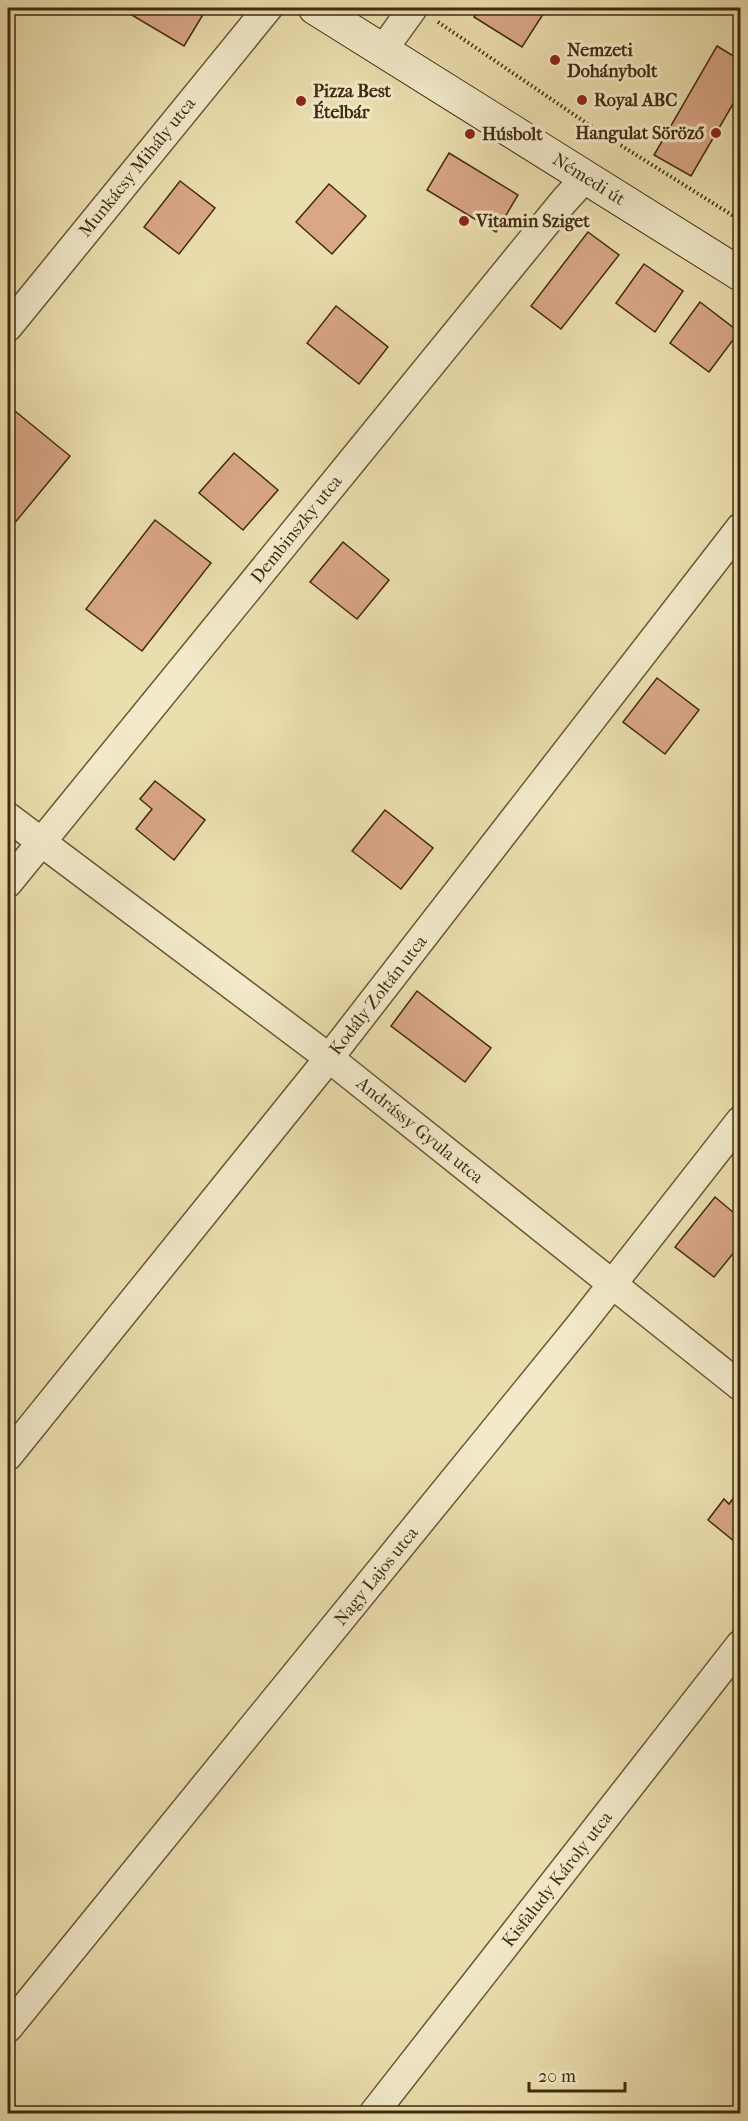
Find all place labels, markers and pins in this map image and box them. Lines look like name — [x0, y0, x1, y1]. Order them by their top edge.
place label: Nemzeti Dohánybolt — [567, 40, 658, 82]
marker: Nemzeti Dohánybolt — [548, 53, 562, 67]
place label: Pizza Best Ételbár — [313, 81, 392, 123]
place label: Royal ABC — [594, 90, 677, 111]
marker: Royal ABC — [575, 93, 589, 107]
marker: Pizza Best Ételbár — [294, 94, 308, 108]
place label: Hangulat Söröző — [575, 123, 705, 144]
place label: Húsbolt — [482, 124, 543, 145]
marker: Hangulat Söröző — [709, 126, 723, 140]
marker: Húsbolt — [463, 127, 477, 141]
place label: Vitamin Sziget — [475, 211, 590, 232]
marker: Vitamin Sziget — [457, 214, 471, 228]

